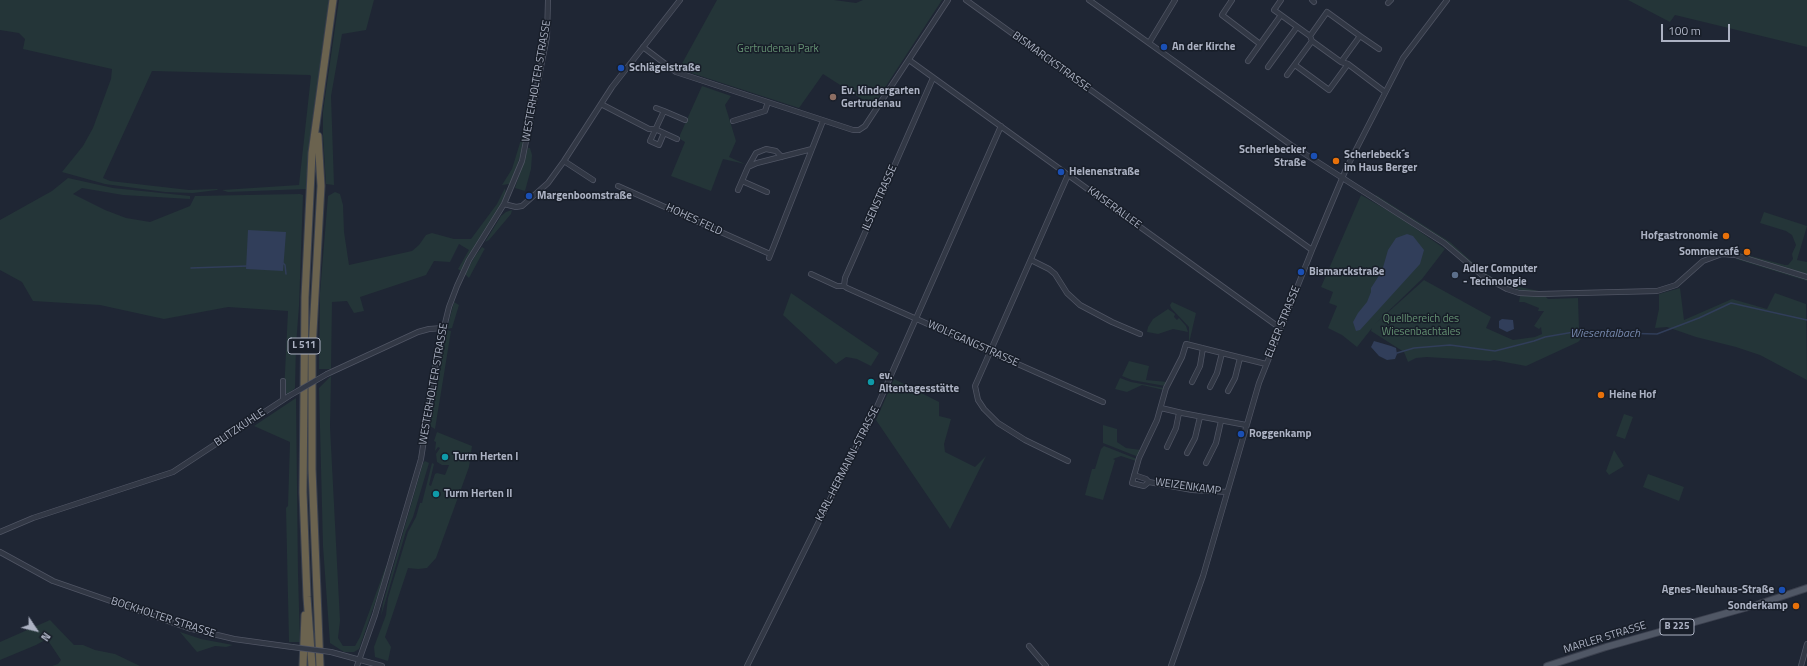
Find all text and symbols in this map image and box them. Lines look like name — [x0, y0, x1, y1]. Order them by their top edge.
scale bar — [1663, 16, 1732, 42]
street label: WESTERHOLTER STRASSE — [520, 19, 554, 143]
text: 100 m — [1668, 21, 1701, 40]
street label: BISMARCKSTRASSE — [1009, 29, 1093, 95]
place label: An der Kirche — [1172, 40, 1235, 54]
park label: Gertrudenau Park — [737, 42, 819, 56]
marker: An der Kirche — [1159, 42, 1169, 52]
place label: Schlägelstraße — [629, 61, 700, 75]
marker: Schlägelstraße — [616, 63, 626, 73]
place label: Ev. Kindergarten Gertrudenau — [841, 84, 920, 110]
marker: Ev. Kindergarten Gertrudenau — [828, 92, 838, 102]
place label: Scherlebecker Straße — [1239, 143, 1306, 169]
place label: Scherlebeck´s im Haus Berger — [1344, 148, 1417, 174]
marker: Scherlebecker Straße — [1309, 151, 1319, 161]
marker: Scherlebeck´s im Haus Berger — [1331, 156, 1341, 166]
street label: ILSENSTRASSE — [860, 163, 900, 233]
place label: Helenenstraße — [1069, 165, 1140, 179]
marker: Helenenstraße — [1056, 167, 1066, 177]
street label: KAISERALLEE — [1084, 184, 1144, 232]
place label: Margenboomstraße — [537, 189, 632, 203]
marker: Margenboomstraße — [524, 191, 534, 201]
street label: HOHES FELD — [664, 201, 724, 239]
place label: Hofgastronomie — [1641, 229, 1718, 243]
marker: Hofgastronomie — [1721, 231, 1731, 241]
place label: Sommercafé — [1679, 245, 1739, 259]
marker: Sommercafé — [1742, 247, 1752, 257]
place label: Adler Computer - Technologie — [1463, 262, 1537, 288]
place label: Bismarckstraße — [1309, 265, 1384, 279]
marker: Bismarckstraße — [1296, 267, 1306, 277]
marker: Adler Computer - Technologie — [1450, 270, 1460, 280]
street label: ELPER STRASSE — [1263, 284, 1303, 360]
park label: Quellbereich des Wiesenbachtales — [1382, 312, 1460, 338]
street label: WOLFGANGSTRASSE — [925, 318, 1021, 370]
street label: WESTERHOLTER STRASSE — [417, 322, 451, 446]
water label: Wiesentalbach — [1570, 327, 1640, 341]
road number: L 511 — [288, 338, 320, 354]
place label: ev. Altentagesstätte — [879, 369, 959, 395]
marker: ev. Altentagesstätte — [866, 377, 876, 387]
place label: Heine Hof — [1609, 388, 1656, 402]
marker: Heine Hof — [1596, 390, 1606, 400]
street label: KARL-HERMANN-STRASSE — [813, 404, 883, 524]
street label: BLITZKUHLE — [212, 406, 268, 450]
place label: Roggenkamp — [1249, 427, 1312, 441]
marker: Roggenkamp — [1236, 429, 1246, 439]
place label: Turm Herten I — [453, 450, 518, 464]
marker: Turm Herten I — [440, 452, 450, 462]
street label: WEIZENKAMP — [1154, 476, 1222, 498]
place label: Turm Herten II — [444, 487, 513, 501]
marker: Turm Herten II — [431, 489, 441, 499]
place label: Agnes-Neuhaus-Straße — [1662, 583, 1774, 597]
marker: Agnes-Neuhaus-Straße — [1777, 585, 1787, 595]
street label: BOCKHOLTER STRASSE — [109, 595, 217, 641]
place label: Sonderkamp — [1728, 599, 1788, 613]
marker: Sonderkamp — [1791, 601, 1801, 611]
north arrow — [16, 610, 56, 650]
street label: MARLER STRASSE — [1562, 619, 1648, 657]
road number: B 225 — [1660, 619, 1694, 635]
text: N — [37, 629, 55, 645]

